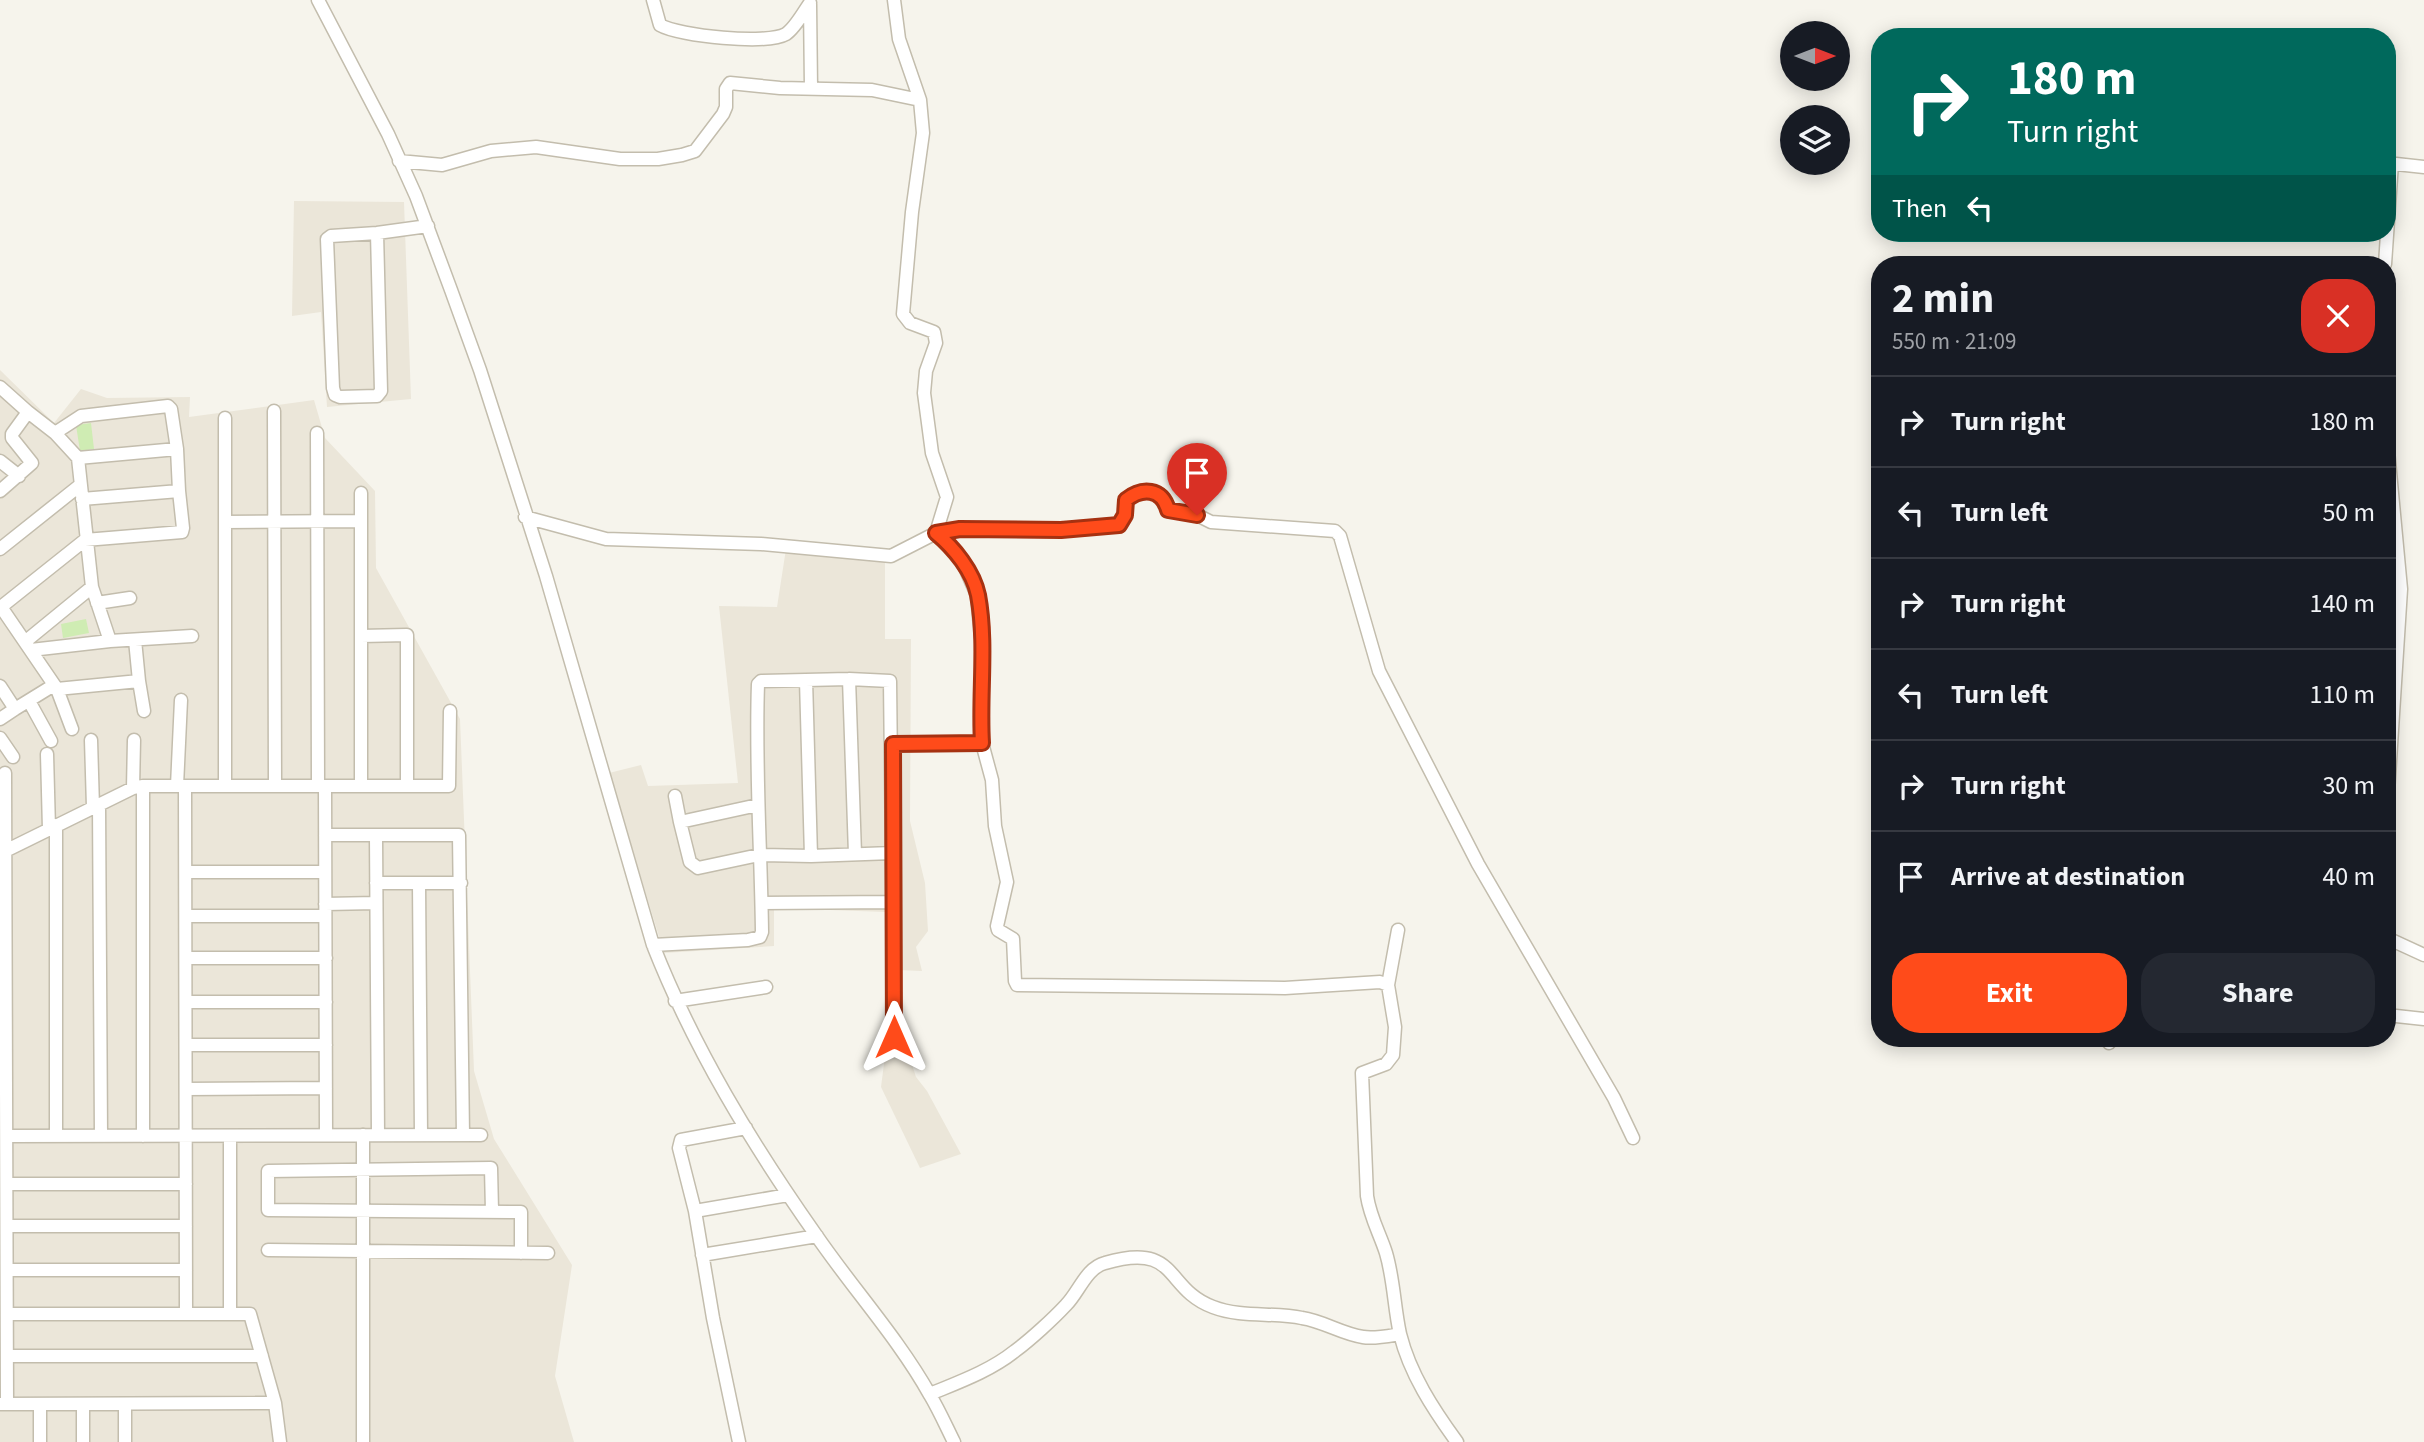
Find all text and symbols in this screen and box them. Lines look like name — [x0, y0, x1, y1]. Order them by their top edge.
north arrow — [1780, 21, 1850, 91]
map controls — [1780, 21, 1850, 175]
text: 180 m — [2007, 44, 2136, 114]
icon: right — [1892, 56, 1983, 147]
button: layers — [1780, 105, 1850, 175]
text: Turn right — [2007, 109, 2138, 155]
icon: left — [1961, 189, 1999, 227]
text: Then — [1892, 190, 1947, 227]
text: 2 min — [1892, 269, 1994, 329]
button: close — [2301, 279, 2375, 353]
text: 550 m · 21:09 — [1892, 325, 2016, 358]
icon: right — [1892, 403, 1930, 441]
text: Turn right — [1951, 403, 2066, 440]
text: 180 m — [2309, 403, 2375, 440]
pin — [1167, 443, 1227, 515]
icon: arrive — [1178, 454, 1216, 492]
icon: left — [1892, 494, 1930, 532]
text: Turn left — [1951, 494, 2048, 531]
text: 50 m — [2322, 494, 2375, 531]
icon: right — [1892, 585, 1930, 623]
text: Turn right — [1951, 585, 2066, 622]
text: 140 m — [2309, 585, 2375, 622]
icon: left — [1892, 676, 1930, 714]
text: Turn left — [1951, 676, 2048, 713]
text: 110 m — [2309, 676, 2375, 713]
icon: right — [1892, 767, 1930, 805]
text: Turn right — [1951, 767, 2066, 804]
text: 30 m — [2322, 767, 2375, 804]
icon: arrive — [1892, 858, 1930, 896]
text: Arrive at destination — [1951, 858, 2185, 895]
text: 40 m — [2322, 858, 2375, 895]
button: Exit — [1892, 953, 2127, 1033]
button: Share — [2141, 953, 2375, 1033]
position arrow — [857, 1000, 931, 1074]

